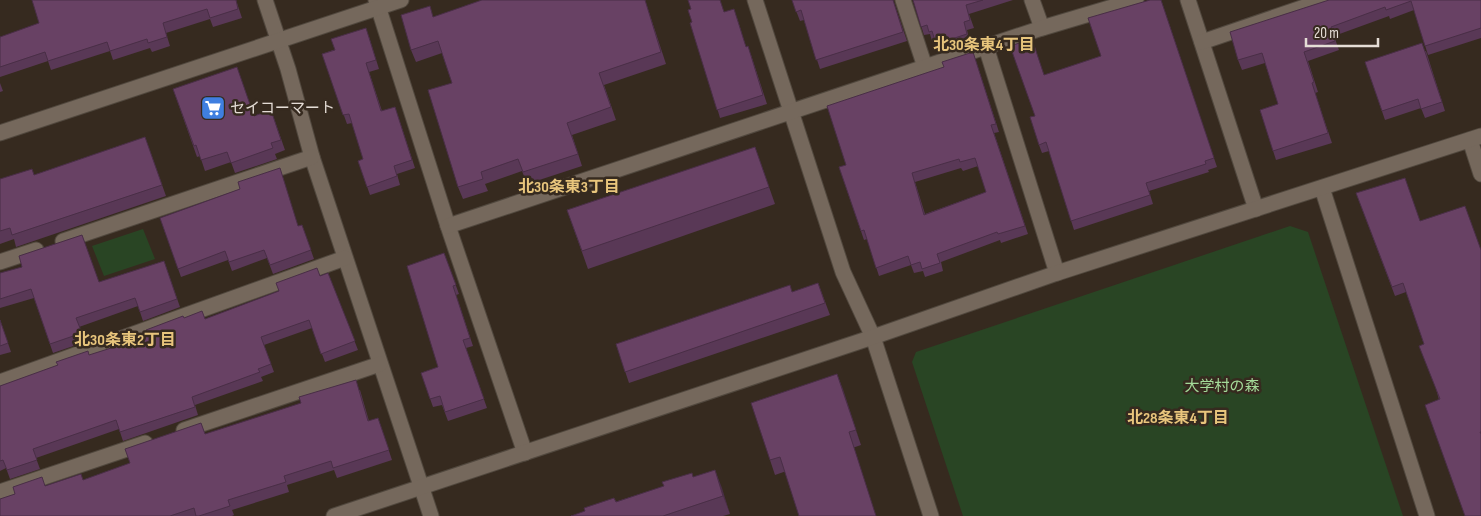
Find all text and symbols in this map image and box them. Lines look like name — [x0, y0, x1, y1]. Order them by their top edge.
scale bar — [1306, 15, 1378, 47]
text: 20 m — [1314, 24, 1339, 43]
district label: 北30条東4丁目 — [933, 36, 1035, 55]
supermarket icon: セイコーマート — [200, 95, 226, 121]
place label: セイコーマート — [230, 99, 335, 118]
district label: 北30条東3丁目 — [518, 178, 620, 197]
district label: 北30条東2丁目 — [74, 331, 176, 350]
park label: 大学村の森 — [1184, 377, 1260, 396]
district label: 北28条東4丁目 — [1127, 409, 1229, 428]

